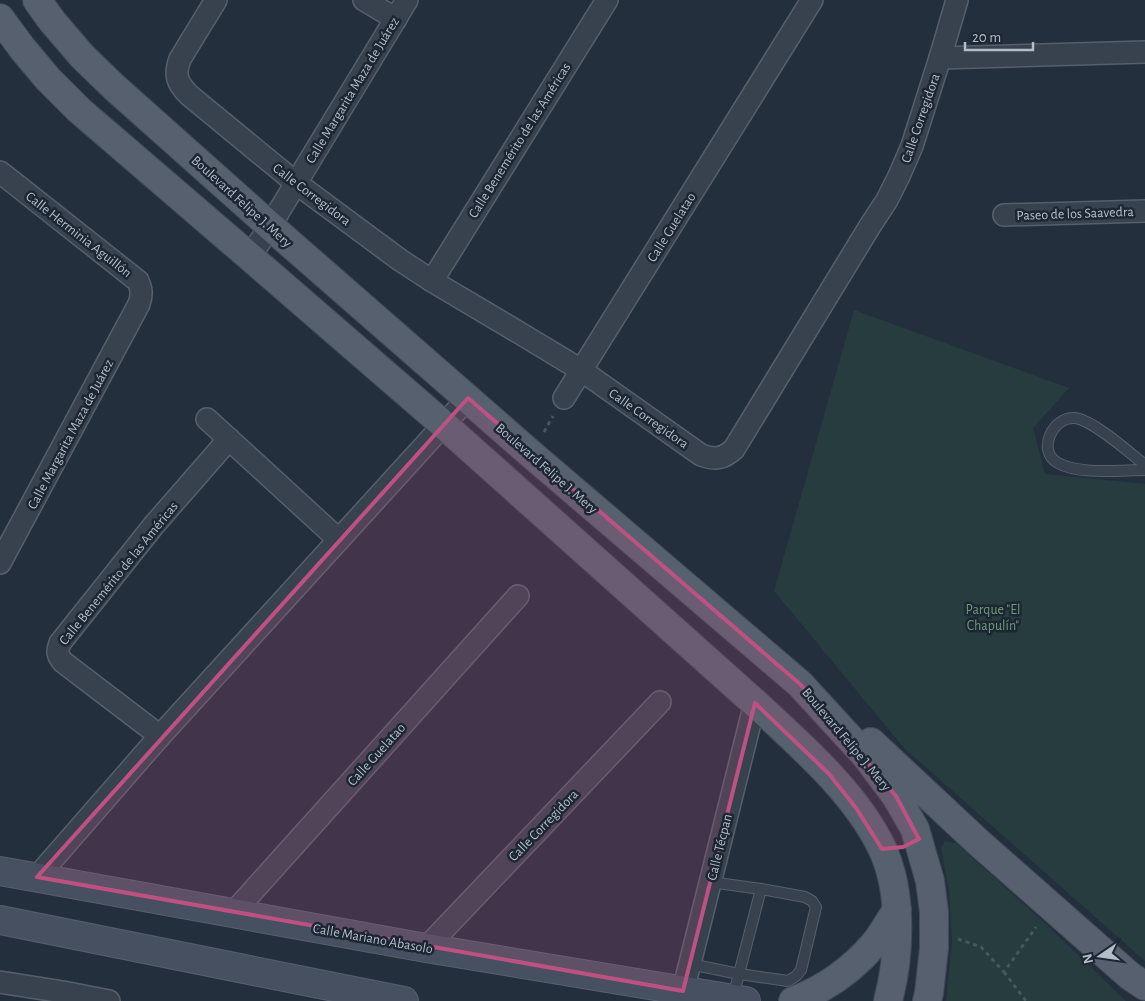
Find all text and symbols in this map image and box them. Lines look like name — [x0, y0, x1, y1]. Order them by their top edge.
street label: Calle Margarita Maza de Juárez — [304, 15, 402, 166]
scale bar — [965, 20, 1032, 52]
text: 20 m — [972, 30, 1001, 45]
street label: Calle Benemérito de las Américas — [466, 61, 573, 220]
street label: Calle Corregidora — [899, 71, 943, 165]
street label: Boulevard Felipe J. Mery — [189, 153, 294, 250]
street label: Calle Corregidora — [270, 161, 353, 229]
street label: Calle Herminia Aguillón — [23, 189, 134, 280]
street label: Calle Guelatao — [645, 190, 699, 265]
street label: Paseo de los Saavedra — [1016, 205, 1134, 223]
street label: Calle Margarita Maza de Juárez — [25, 357, 117, 512]
street label: Calle Corregidora — [606, 386, 691, 452]
street label: Boulevard Felipe J. Mery — [493, 421, 600, 517]
street label: Calle Benemérito de las Américas — [57, 499, 181, 648]
park label: Parque "El Chapulín" — [966, 603, 1020, 633]
street label: Boulevard Felipe J. Mery — [799, 686, 893, 794]
street label: Calle Guelatao — [345, 721, 408, 789]
street label: Calle Corregidora — [506, 787, 582, 864]
street label: Calle Técpan — [705, 813, 735, 882]
street label: Calle Mariano Abasolo — [312, 922, 434, 956]
north arrow — [1075, 931, 1125, 981]
text: N — [1080, 952, 1096, 965]

